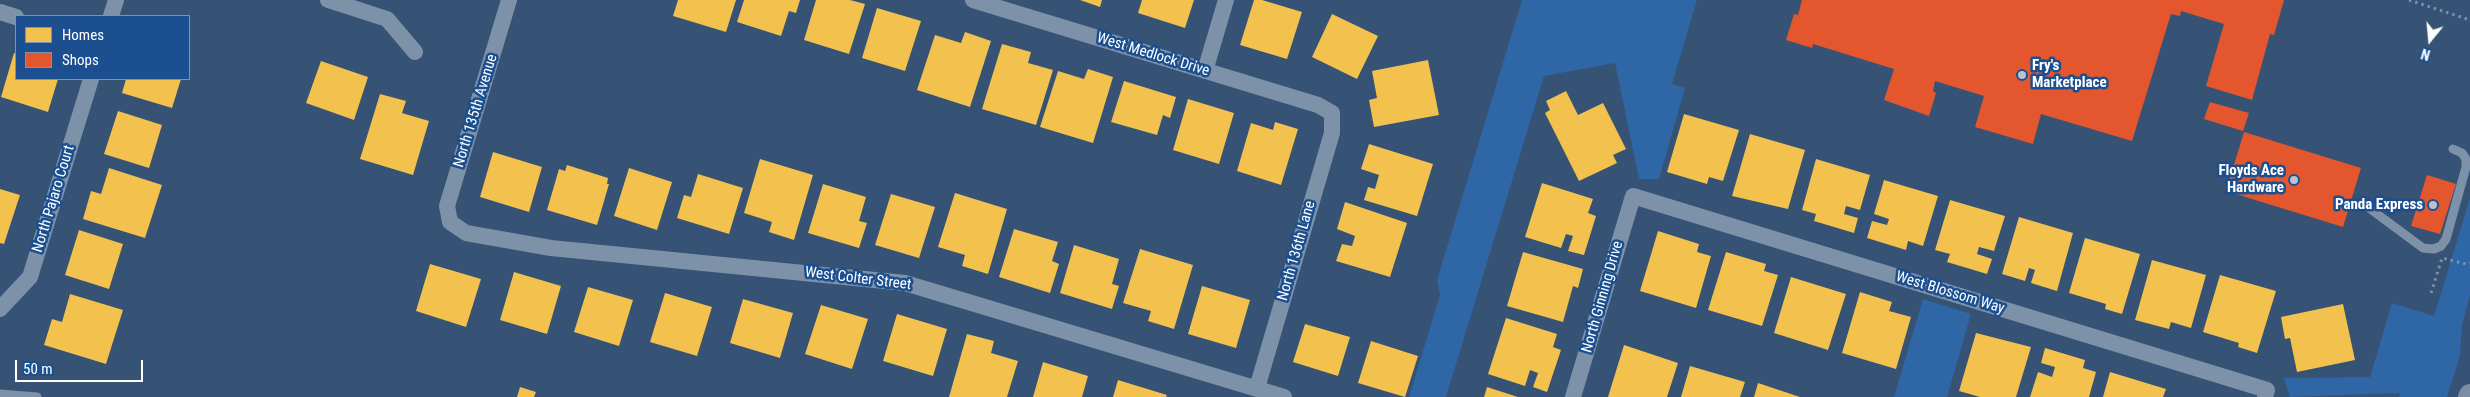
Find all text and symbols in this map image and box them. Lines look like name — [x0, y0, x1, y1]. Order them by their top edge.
legend — [15, 15, 190, 80]
north arrow — [2405, 15, 2455, 65]
text: Homes — [62, 26, 104, 44]
street label: West Medlock Drive — [1095, 29, 1211, 81]
text: N — [2419, 45, 2432, 63]
text: Shops — [62, 51, 99, 69]
street label: North 135th Avenue — [450, 52, 502, 170]
place label: Fry's Marketplace — [2032, 57, 2107, 92]
marker: Fry's Marketplace — [2016, 69, 2028, 81]
street label: North Pajaro Court — [29, 143, 79, 255]
place label: Floyds Ace Hardware — [2218, 162, 2284, 197]
marker: Floyds Ace Hardware — [2288, 174, 2300, 186]
place label: Panda Express — [2335, 196, 2423, 214]
street label: North 136th Lane — [1274, 199, 1320, 303]
marker: Panda Express — [2427, 199, 2439, 211]
street label: North Ginning Drive — [1578, 239, 1628, 355]
street label: West Colter Street — [804, 264, 912, 294]
street label: West Blossom Way — [1894, 268, 2006, 318]
scale bar — [18, 350, 145, 382]
text: 50 m — [23, 360, 53, 378]

